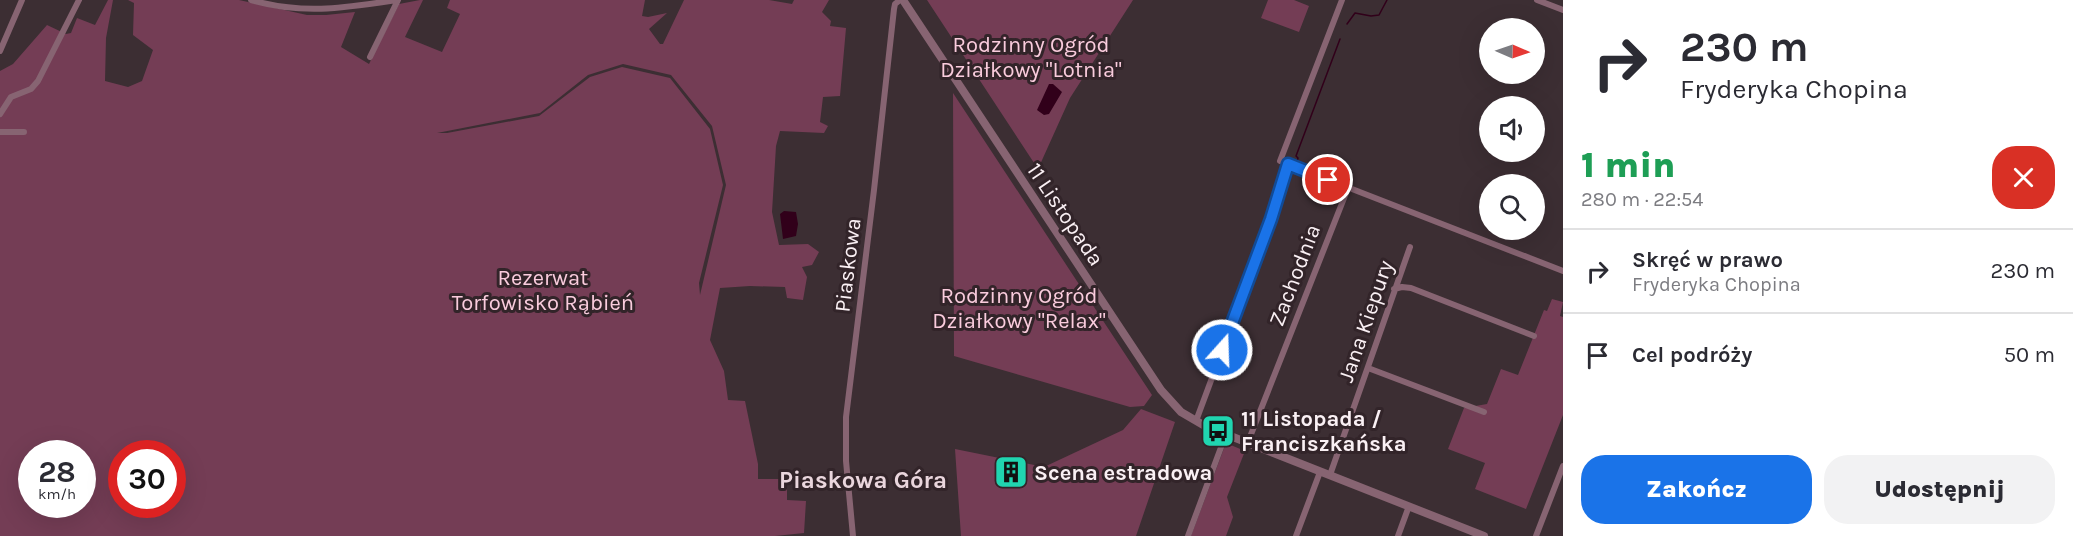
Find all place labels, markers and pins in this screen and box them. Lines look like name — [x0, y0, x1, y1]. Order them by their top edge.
pin — [1302, 154, 1353, 205]
place label: 11 Listopada / Franciszkańska — [1241, 406, 1407, 457]
bus stop icon: 11 Listopada / Franciszkańska — [1200, 413, 1236, 449]
building icon: Scena estradowa — [993, 454, 1029, 490]
place label: Scena estradowa — [1034, 460, 1212, 486]

